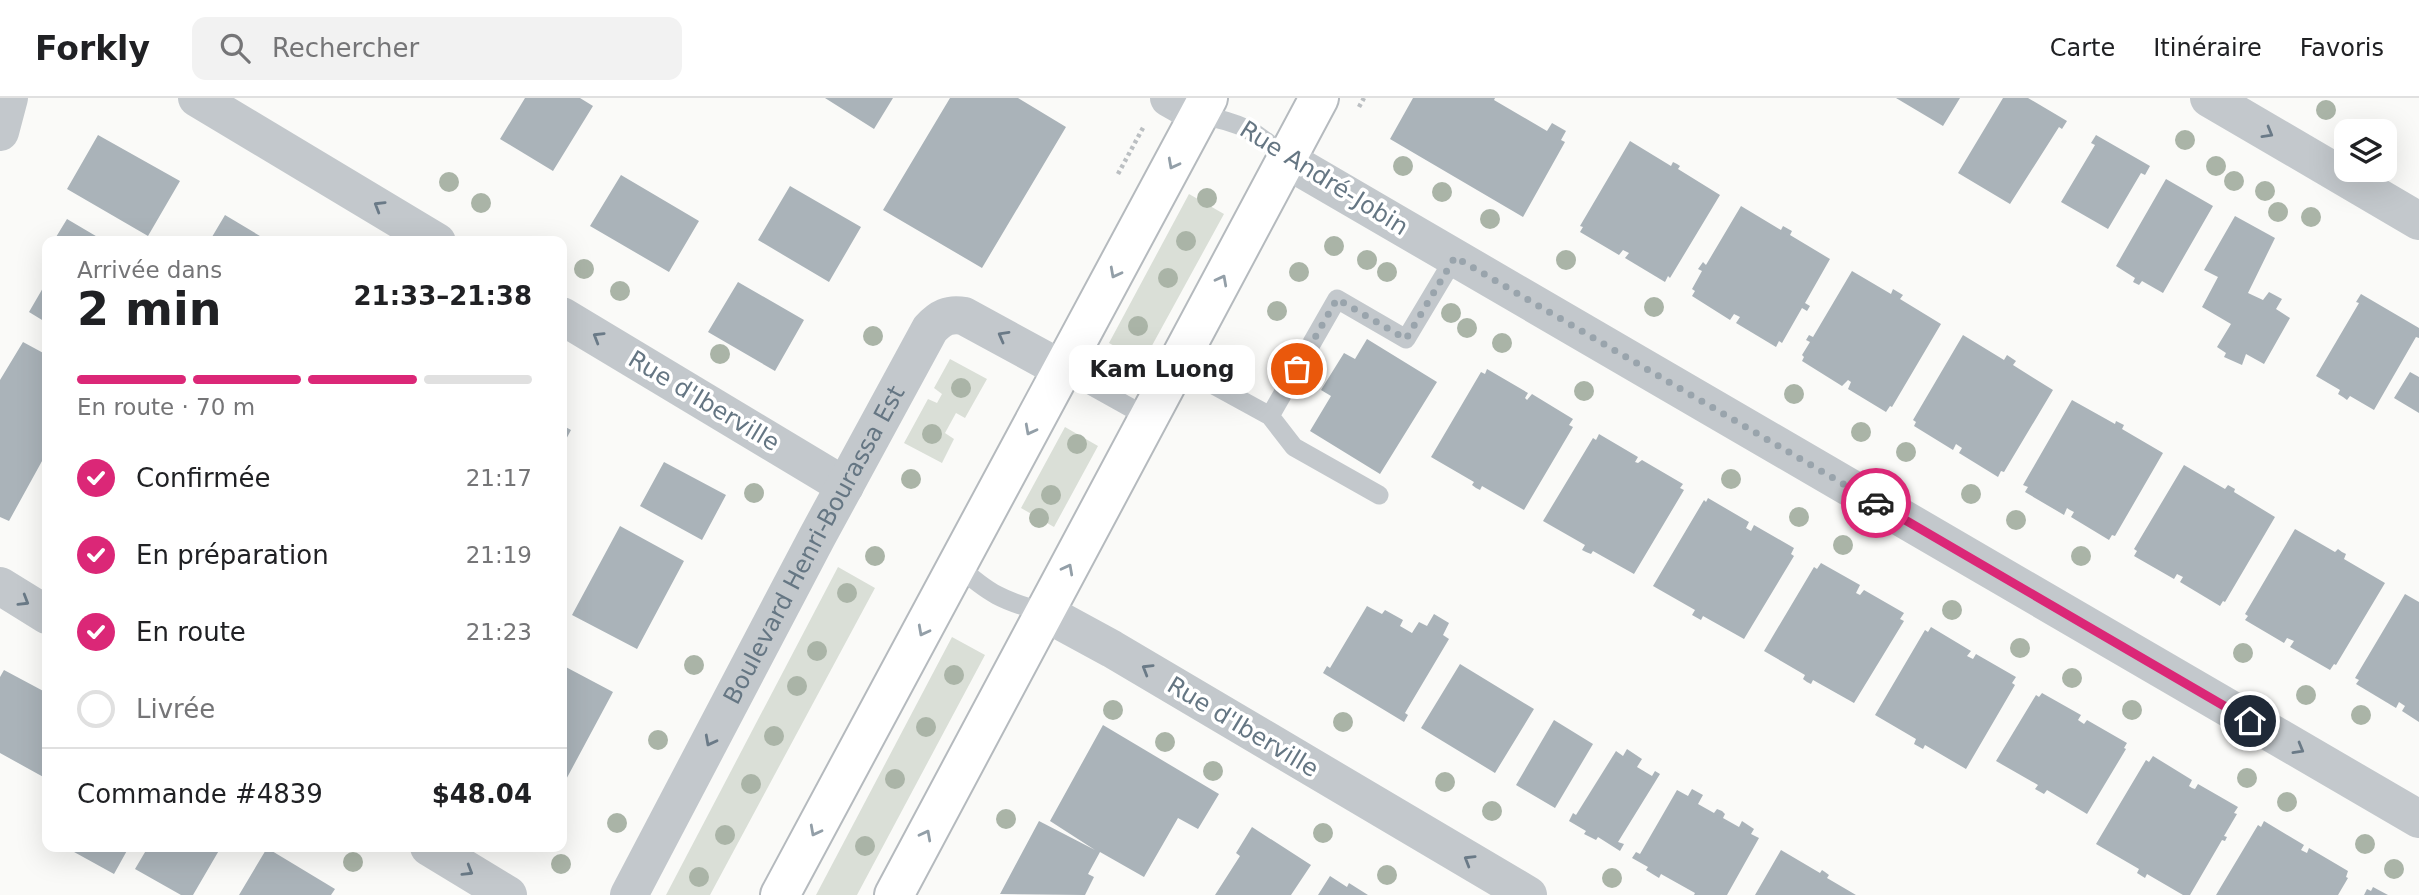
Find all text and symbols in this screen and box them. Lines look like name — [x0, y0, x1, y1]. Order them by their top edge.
search box — [192, 17, 682, 80]
text: Forkly — [35, 29, 150, 68]
icon: search — [216, 29, 254, 67]
text: Rechercher — [272, 33, 419, 63]
text: Carte — [2050, 34, 2115, 62]
text: Itinéraire — [2153, 34, 2262, 62]
text: Favoris — [2300, 34, 2384, 62]
street label: Rue André-Jobin — [1235, 115, 1413, 241]
map controls — [2334, 119, 2397, 182]
button: layers — [2334, 119, 2397, 182]
one-way arrow — [2261, 124, 2274, 137]
one-way arrow — [1168, 156, 1181, 169]
one-way arrow — [373, 202, 386, 215]
text: Arrivée dans — [77, 257, 222, 283]
one-way arrow — [1109, 266, 1123, 278]
one-way arrow — [1214, 275, 1228, 287]
text: 21:33–21:38 — [353, 281, 532, 311]
text: 2 min — [77, 282, 221, 336]
one-way arrow — [998, 331, 1010, 344]
one-way arrow — [592, 333, 605, 346]
pin — [1267, 339, 1327, 399]
callout: Kam Luong — [1070, 344, 1255, 394]
street label: Rue d'Iberville — [624, 345, 784, 457]
icon: bag — [1278, 350, 1316, 388]
text: Kam Luong — [1090, 356, 1235, 382]
street label: Boulevard Henri-Bourassa Est — [718, 381, 911, 709]
text: En route · 70 m — [77, 394, 255, 420]
one-way arrow — [1025, 423, 1038, 435]
icon: check — [77, 459, 115, 497]
text: Confirmée — [136, 463, 270, 493]
text: 21:17 — [466, 465, 532, 491]
courier — [1841, 468, 1911, 538]
icon: car — [1857, 484, 1895, 522]
icon: check — [77, 536, 115, 574]
text: En préparation — [136, 540, 329, 570]
text: 21:19 — [466, 542, 532, 568]
one-way arrow — [1059, 564, 1073, 577]
one-way arrow — [16, 592, 29, 605]
icon: check — [77, 613, 115, 651]
text: En route — [136, 617, 246, 647]
text: 21:23 — [466, 619, 532, 645]
one-way arrow — [918, 623, 931, 636]
one-way arrow — [1142, 665, 1155, 678]
street label: Rue d'Iberville — [1163, 671, 1323, 783]
pin — [2220, 691, 2280, 751]
text: Livrée — [136, 694, 215, 724]
icon: home — [2231, 702, 2269, 740]
one-way arrow — [705, 734, 718, 746]
one-way arrow — [2291, 741, 2304, 754]
text: Commande #4839 — [77, 779, 323, 809]
text: $48.04 — [432, 779, 532, 809]
one-way arrow — [810, 823, 823, 836]
one-way arrow — [918, 830, 931, 842]
one-way arrow — [1464, 855, 1477, 868]
one-way arrow — [461, 863, 474, 876]

